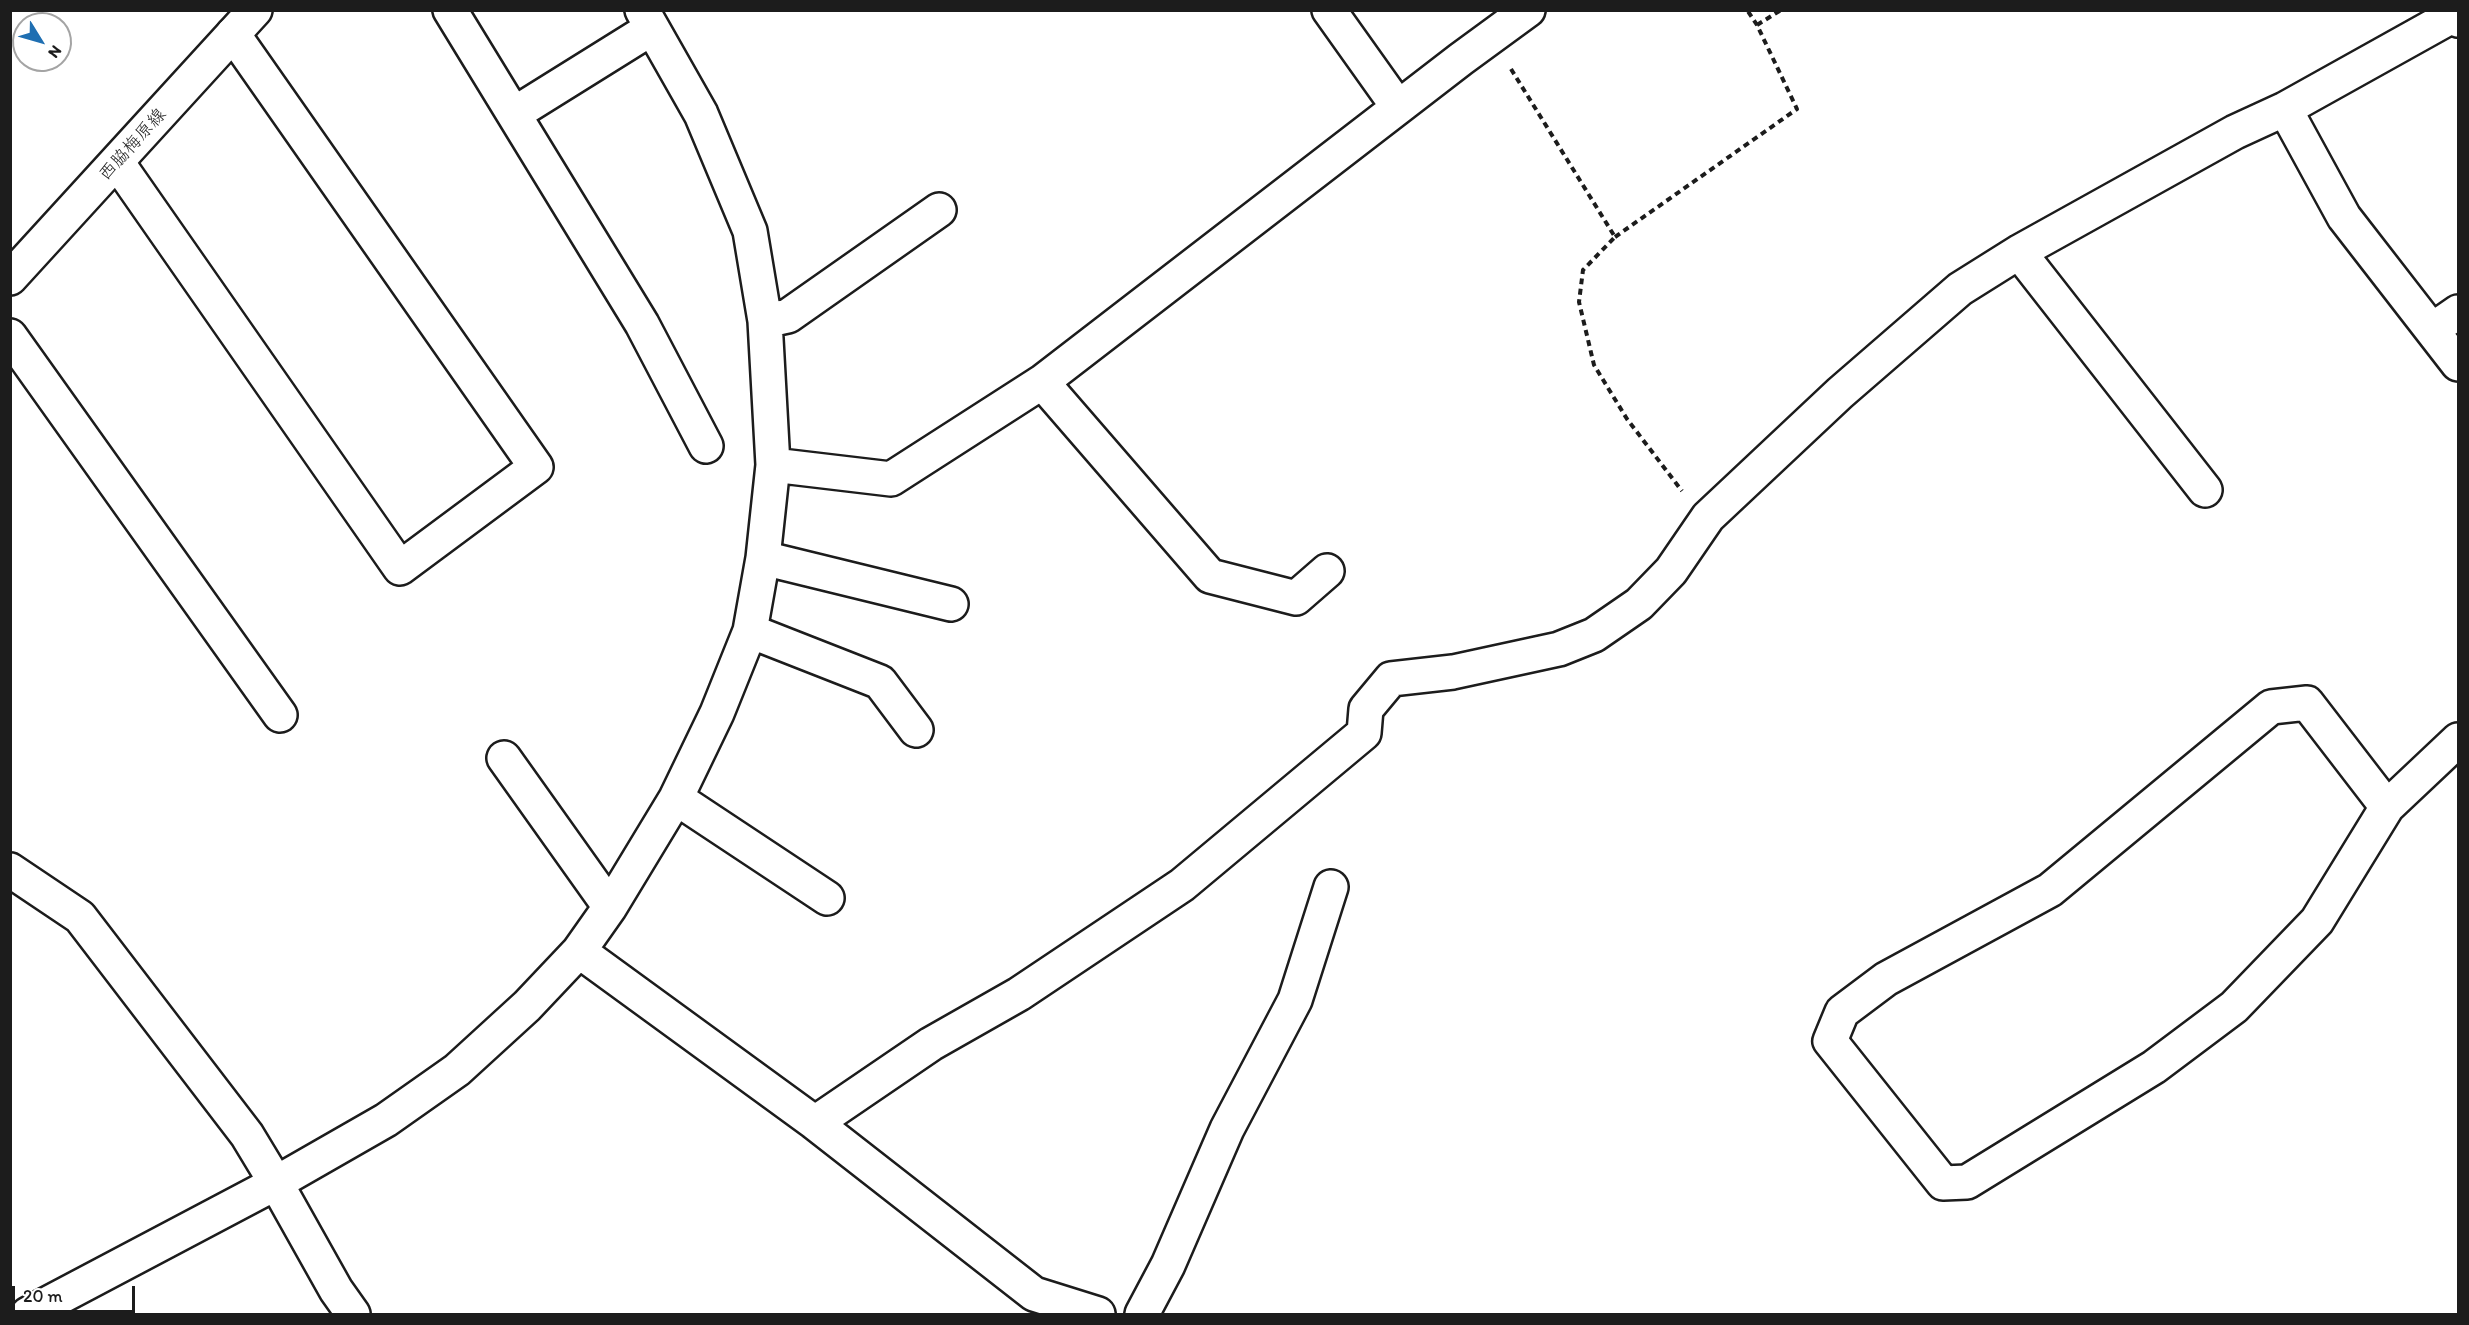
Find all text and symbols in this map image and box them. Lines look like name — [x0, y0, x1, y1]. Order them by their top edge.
north arrow — [12, 12, 72, 72]
text: N — [44, 42, 66, 62]
street label: 西脇梅原線 — [95, 104, 171, 186]
scale bar — [15, 1274, 138, 1312]
text: 20 m — [23, 1285, 63, 1307]

